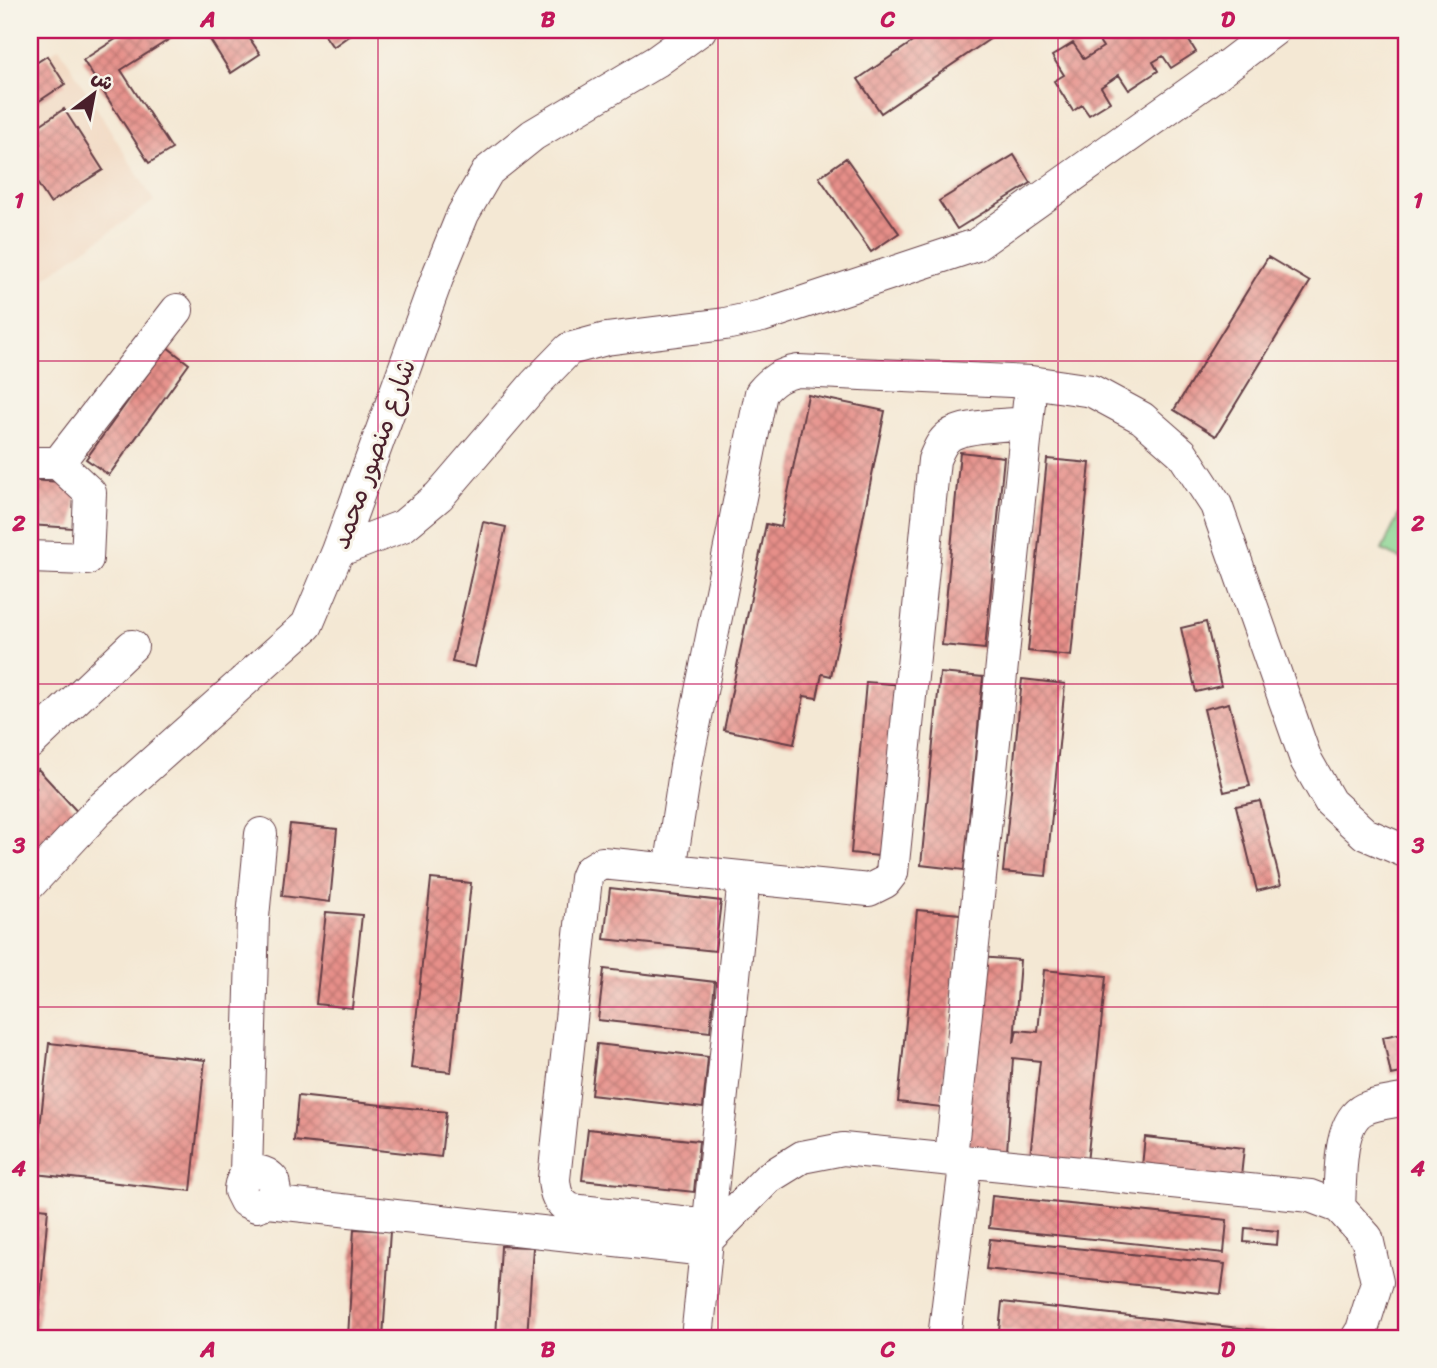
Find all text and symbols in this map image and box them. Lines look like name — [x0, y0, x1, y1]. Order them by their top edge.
text: A — [199, 0, 216, 40]
text: B — [541, 0, 556, 40]
text: C — [880, 0, 896, 40]
text: D — [1221, 0, 1236, 40]
north arrow — [60, 60, 130, 130]
text: ش — [85, 60, 120, 100]
text: 1 — [14, 180, 24, 221]
text: 1 — [1413, 180, 1423, 221]
street label: شارع منصور محمد — [317, 352, 429, 556]
text: 2 — [11, 503, 26, 544]
text: 2 — [1410, 503, 1425, 544]
text: 3 — [12, 825, 26, 866]
text: 3 — [1411, 825, 1425, 866]
text: 4 — [11, 1148, 27, 1189]
text: 4 — [1410, 1148, 1426, 1189]
text: A — [199, 1329, 216, 1368]
text: B — [541, 1329, 556, 1368]
text: C — [880, 1329, 896, 1368]
text: D — [1221, 1329, 1236, 1368]

